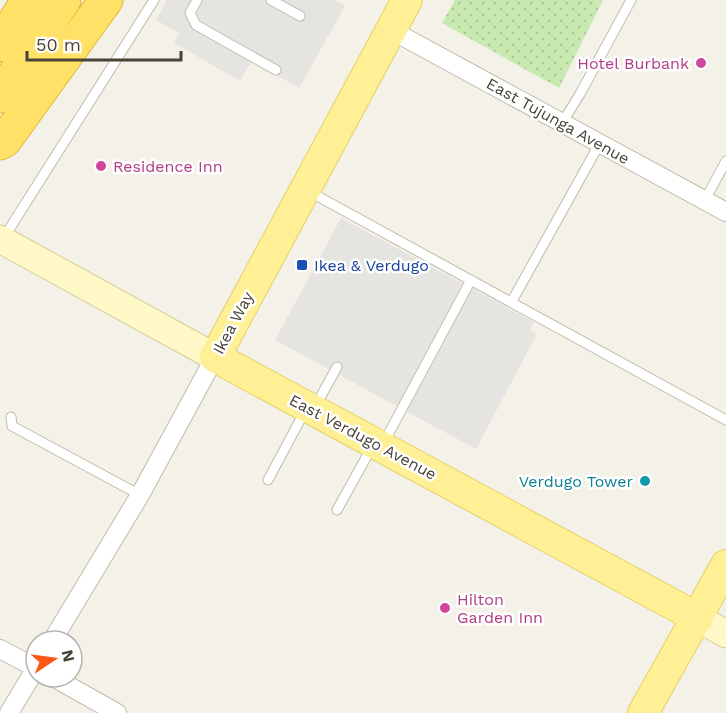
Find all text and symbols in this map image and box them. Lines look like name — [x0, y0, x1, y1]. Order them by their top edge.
scale bar — [27, 24, 182, 62]
text: 50 m — [36, 34, 81, 55]
place label: Hotel Burbank — [577, 54, 689, 73]
marker: Hotel Burbank — [694, 56, 708, 70]
street label: East Tujunga Avenue — [483, 74, 633, 168]
place label: Residence Inn — [113, 157, 223, 176]
marker: Residence Inn — [94, 159, 108, 173]
place label: Ikea & Verdugo — [314, 256, 429, 275]
marker: Ikea & Verdugo — [295, 258, 309, 272]
street label: Ikea Way — [209, 288, 258, 357]
street label: East Verdugo Avenue — [286, 390, 440, 484]
place label: Verdugo Tower — [519, 472, 633, 491]
marker: Verdugo Tower — [638, 474, 652, 488]
place label: Hilton Garden Inn — [457, 590, 543, 627]
marker: Hilton Garden Inn — [438, 601, 452, 615]
north arrow — [24, 629, 84, 689]
text: N — [58, 648, 79, 664]

